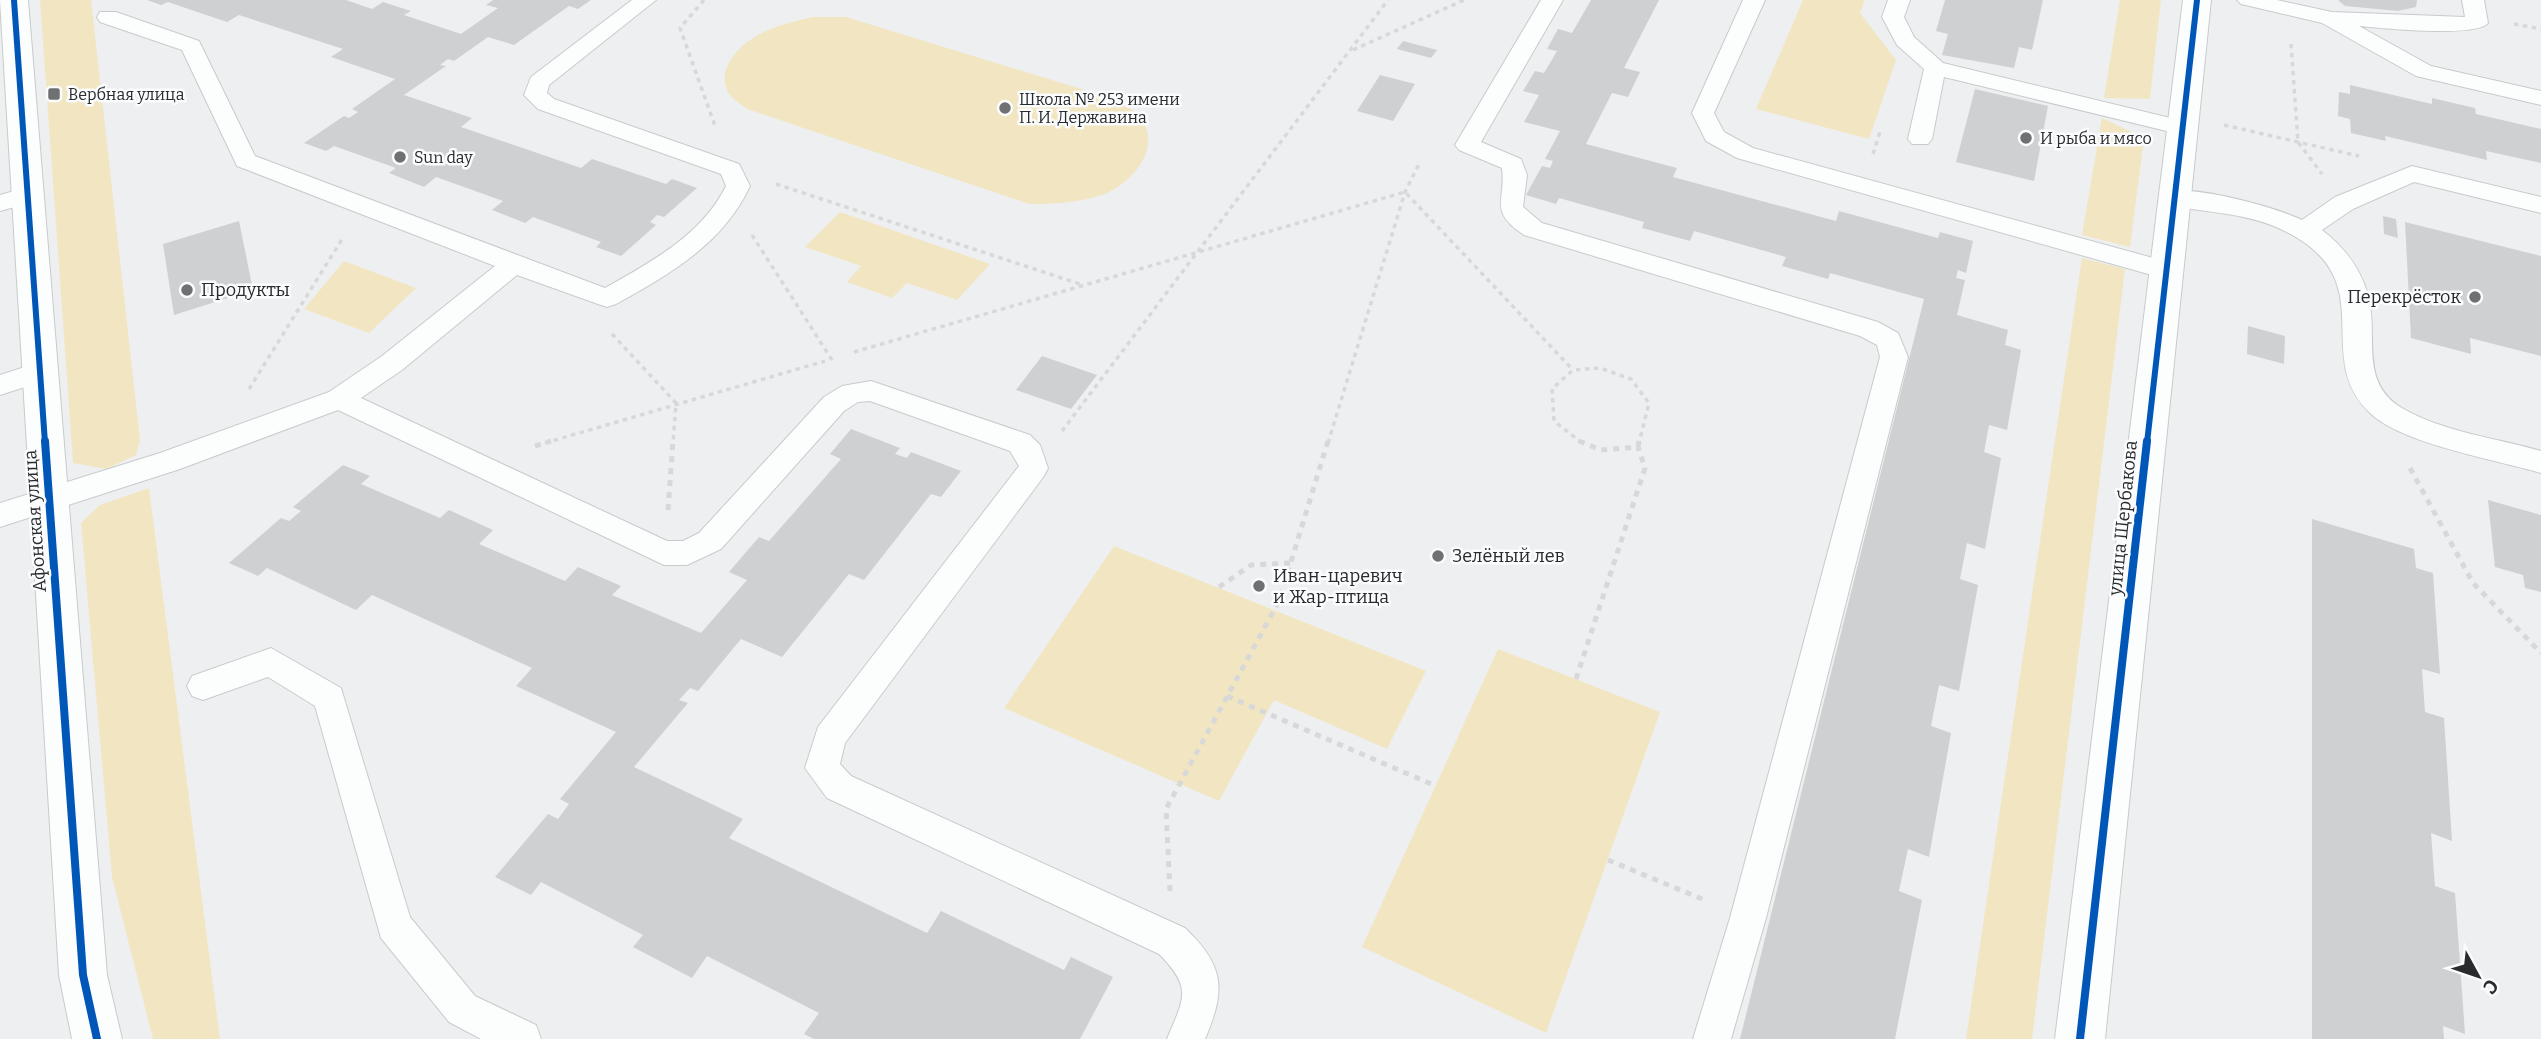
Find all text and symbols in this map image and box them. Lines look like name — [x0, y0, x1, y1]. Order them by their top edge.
place label: Вербная улица — [68, 85, 185, 104]
marker: Вербная улица — [46, 86, 62, 102]
place label: Школа № 253 имени П. И. Державина — [1019, 90, 1180, 127]
marker: Школа № 253 имени П. И. Державина — [997, 100, 1013, 116]
place label: И рыба и мясо — [2040, 129, 2152, 148]
marker: И рыба и мясо — [2018, 130, 2034, 146]
place label: Sun day — [414, 148, 473, 167]
marker: Sun day — [392, 149, 408, 165]
place label: Продукты — [201, 279, 290, 301]
marker: Продукты — [179, 282, 195, 298]
place label: Перекрёсток — [2347, 286, 2461, 308]
marker: Перекрёсток — [2467, 289, 2483, 305]
street label: улица Щербакова — [2104, 439, 2142, 598]
street label: Афонская улица — [19, 449, 51, 593]
place label: Зелёный лев — [1452, 545, 1565, 567]
marker: Зелёный лев — [1430, 548, 1446, 564]
place label: Иван-царевич и Жар-птица — [1273, 565, 1403, 608]
marker: Иван-царевич и Жар-птица — [1251, 578, 1267, 594]
north arrow — [2443, 941, 2513, 1011]
text: С — [2478, 975, 2503, 999]

